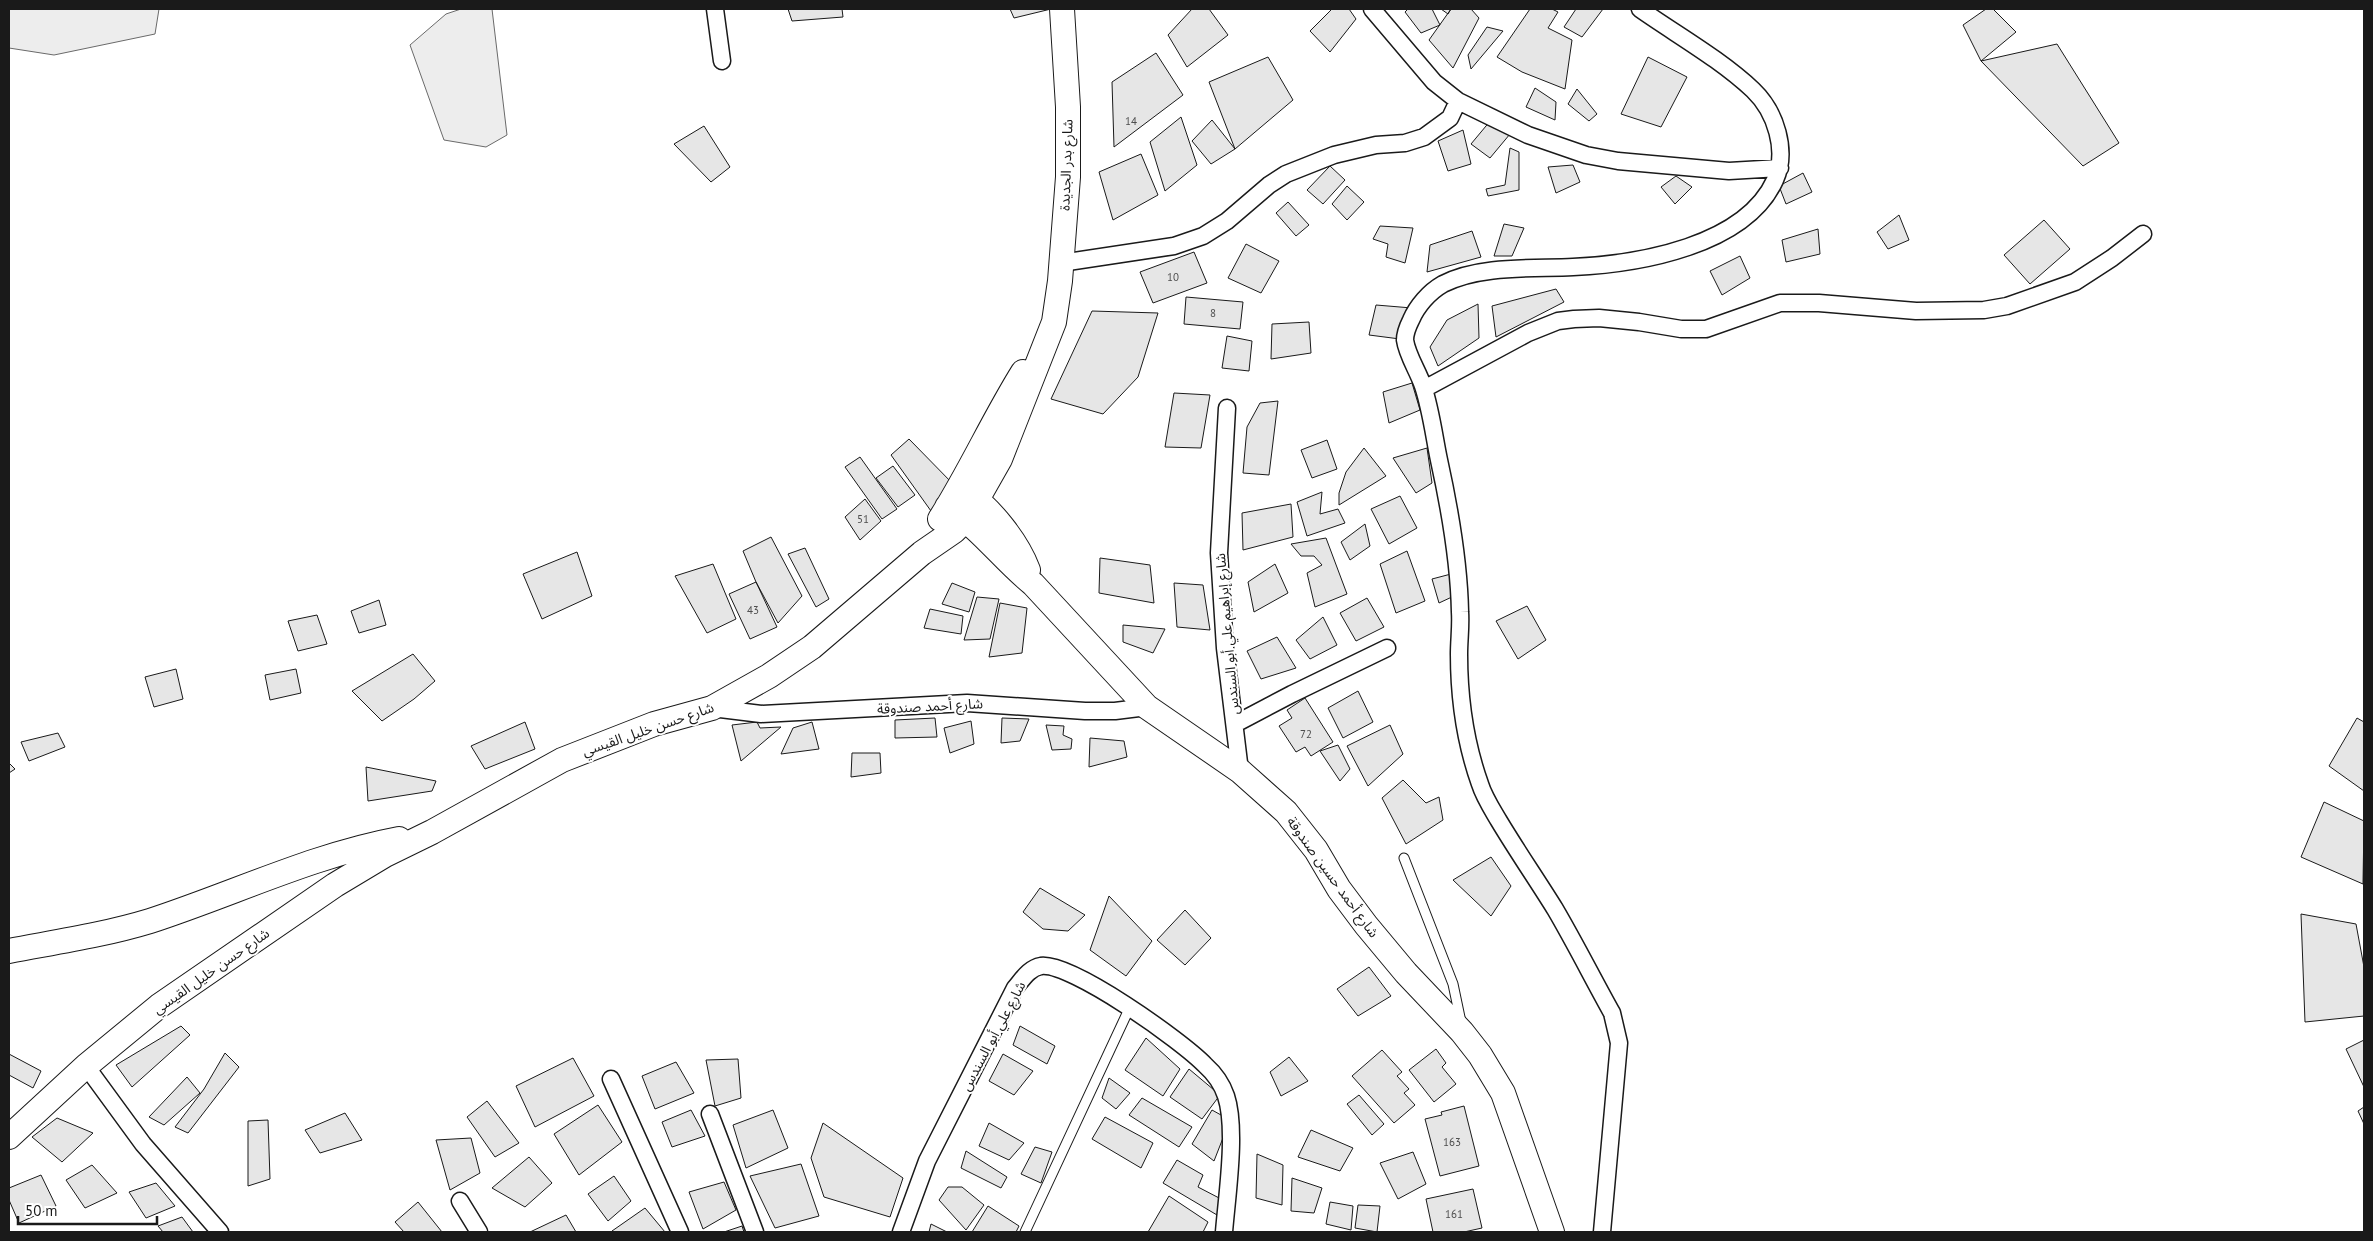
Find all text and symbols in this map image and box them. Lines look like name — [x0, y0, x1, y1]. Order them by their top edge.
house number: 14 — [1125, 114, 1137, 128]
street label: شارع بدر الجديدة — [1055, 119, 1079, 211]
house number: 10 — [1167, 270, 1179, 284]
house number: 8 — [1210, 306, 1216, 320]
house number: 51 — [857, 512, 869, 526]
street label: شارع إبراهيم علي أبو السندس — [1211, 552, 1245, 716]
house number: 43 — [747, 603, 759, 617]
street label: شارع أحمد صندوقة — [877, 694, 984, 720]
street label: شارع حسن خليل القيسي — [580, 698, 717, 762]
house number: 72 — [1300, 727, 1312, 741]
street label: شارع أحمد حسين صندوقة — [1281, 813, 1383, 942]
street label: شارع حسن خليل القيسي — [149, 924, 274, 1020]
street label: شارع علي أبو السندس — [956, 978, 1032, 1095]
house number: 163 — [1443, 1135, 1461, 1149]
scale bar — [18, 1194, 156, 1226]
text: 50 m — [25, 1201, 58, 1220]
house number: 161 — [1445, 1207, 1463, 1221]

